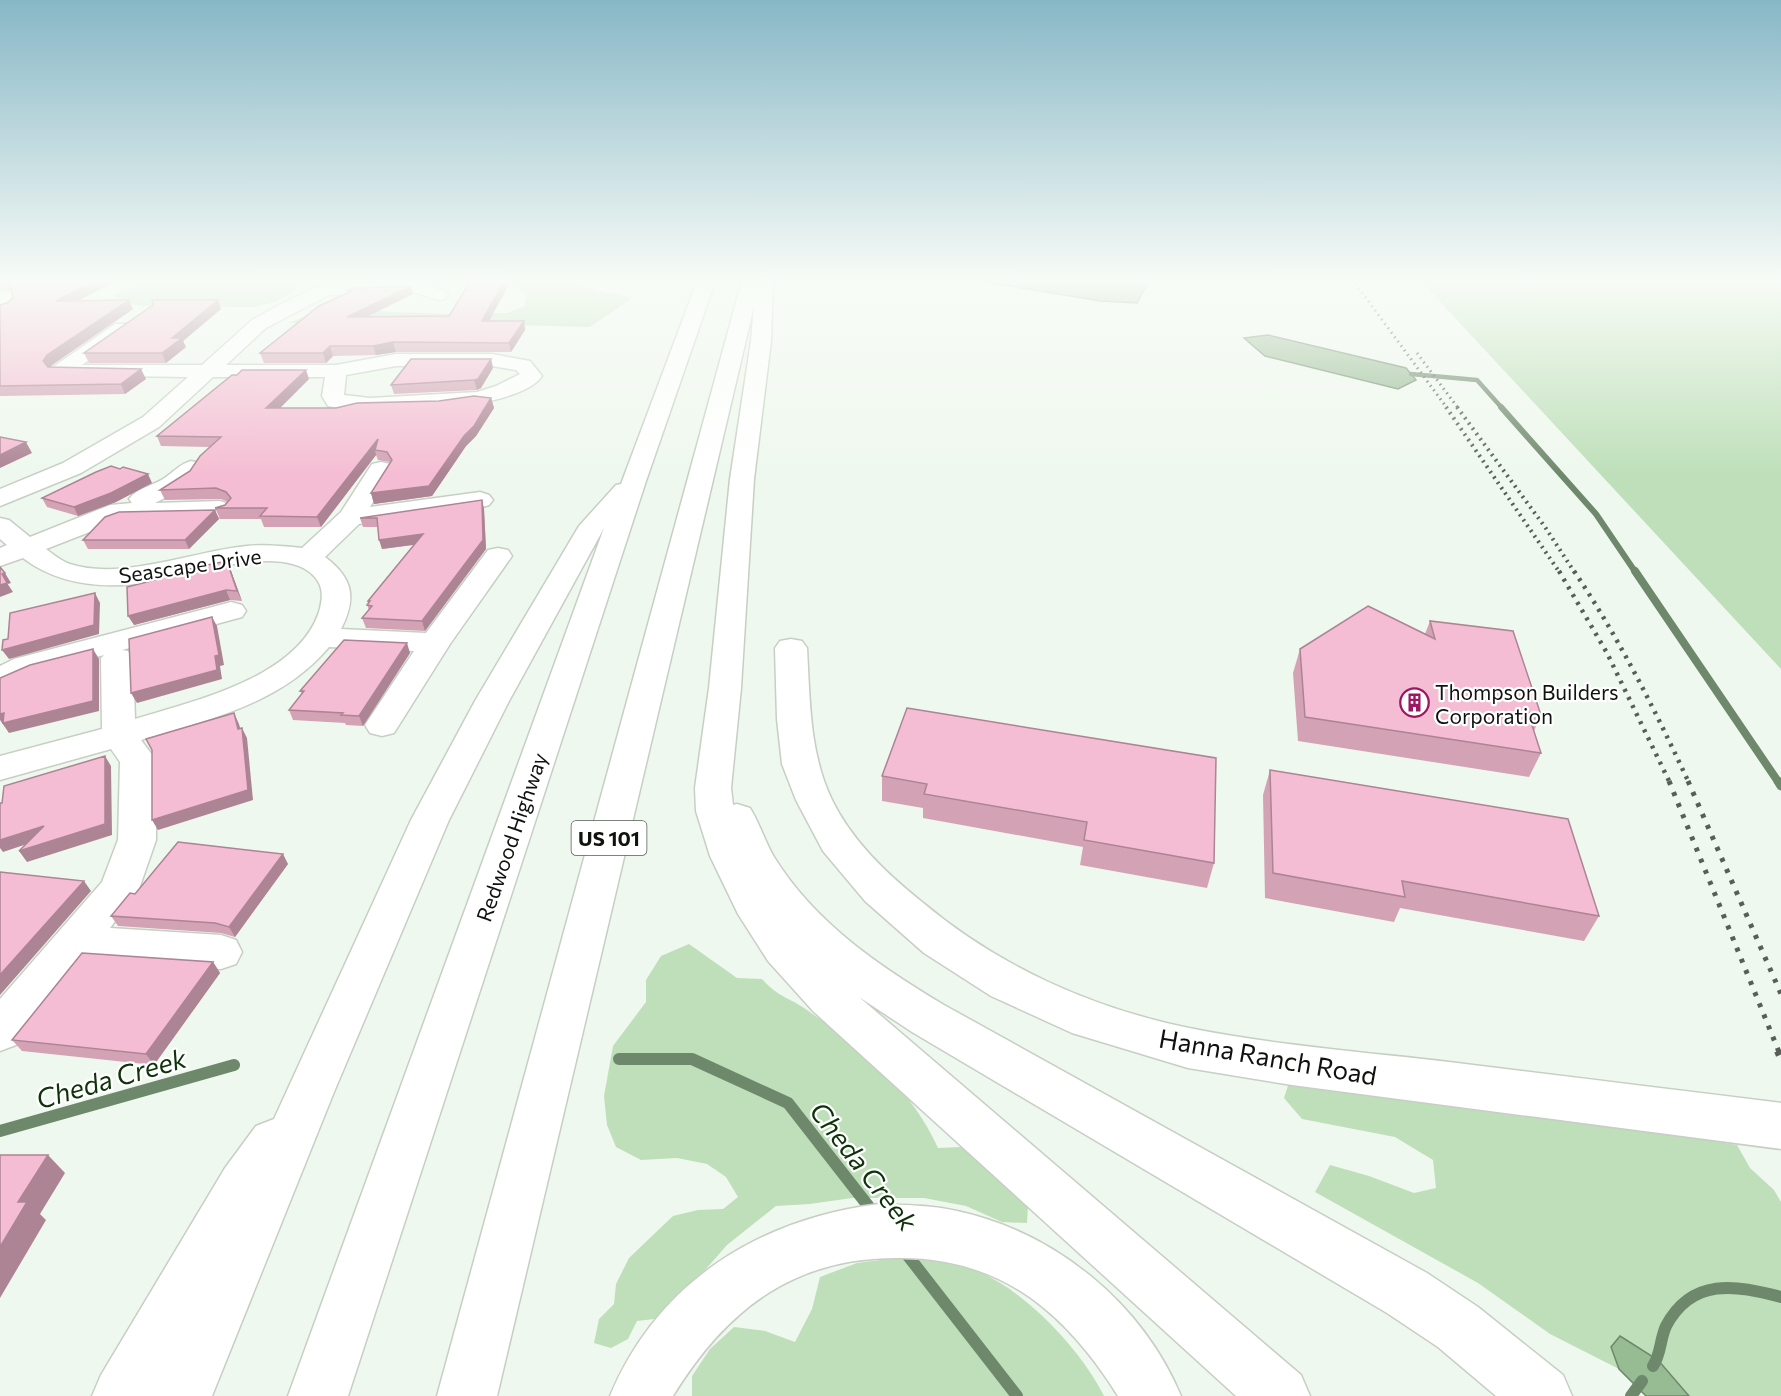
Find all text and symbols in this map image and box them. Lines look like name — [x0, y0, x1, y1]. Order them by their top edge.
street label: Seascape Drive — [117, 543, 263, 587]
place label: Thompson Builders Corporation — [1435, 679, 1619, 728]
building icon: Thompson Builders Corporation — [1398, 687, 1430, 719]
street label: Redwood Highway — [470, 749, 552, 925]
road number: US 101 — [572, 821, 646, 855]
street label: Hanna Ranch Road — [1157, 1022, 1379, 1090]
water label: Cheda Creek — [32, 1040, 191, 1115]
water label: Cheda Creek — [803, 1095, 926, 1238]

